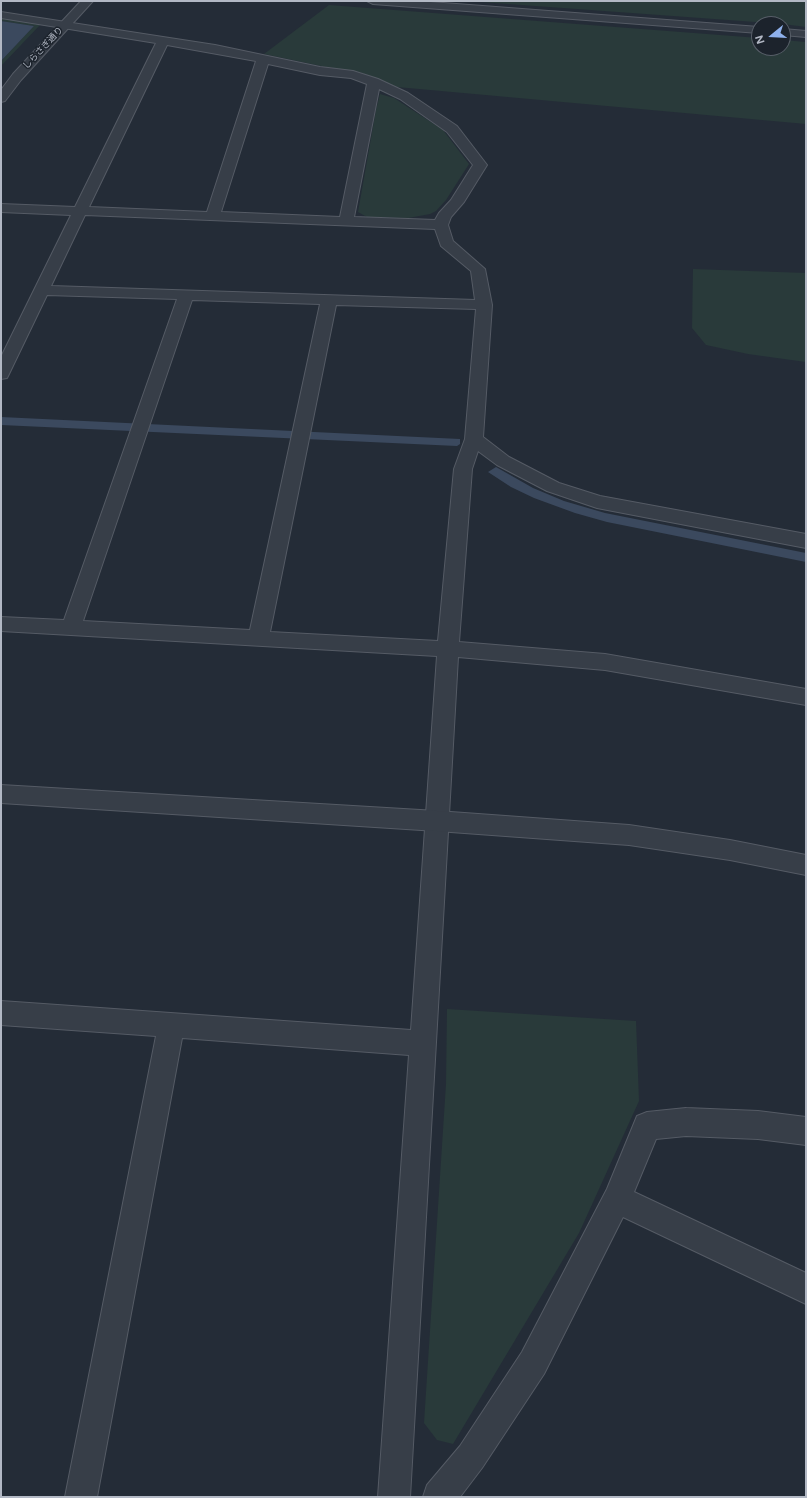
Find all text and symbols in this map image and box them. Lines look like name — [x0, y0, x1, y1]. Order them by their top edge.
north arrow — [751, 16, 791, 56]
street label: しらさぎ通り — [21, 25, 65, 71]
text: N — [753, 34, 768, 46]

